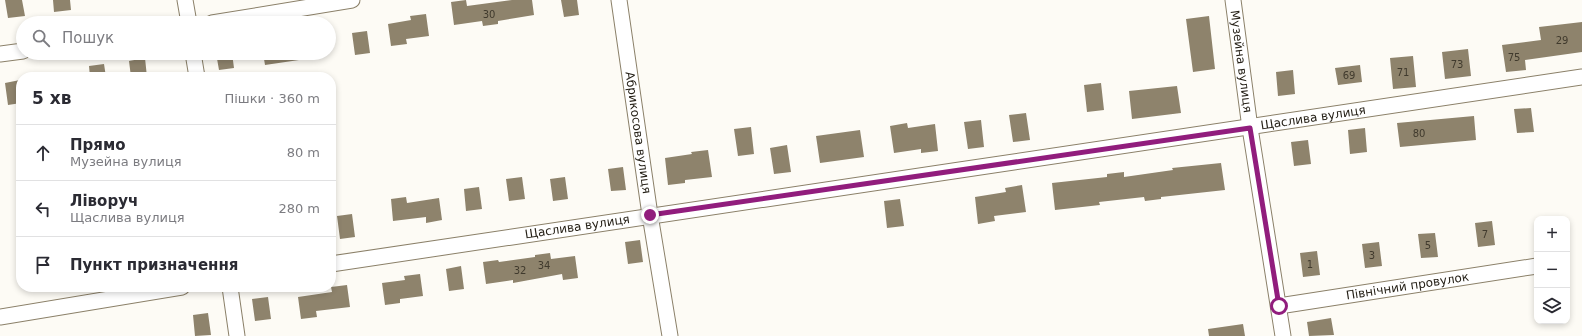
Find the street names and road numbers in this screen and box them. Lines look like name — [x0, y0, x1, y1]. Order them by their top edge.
street label: Музейна вулиця — [1227, 9, 1255, 114]
street label: Абрикосова вулиця — [622, 71, 654, 194]
street label: Щаслива вулиця — [1260, 103, 1367, 132]
street label: Щаслива вулиця — [524, 212, 631, 241]
street label: Північний провулок — [1345, 270, 1470, 303]

